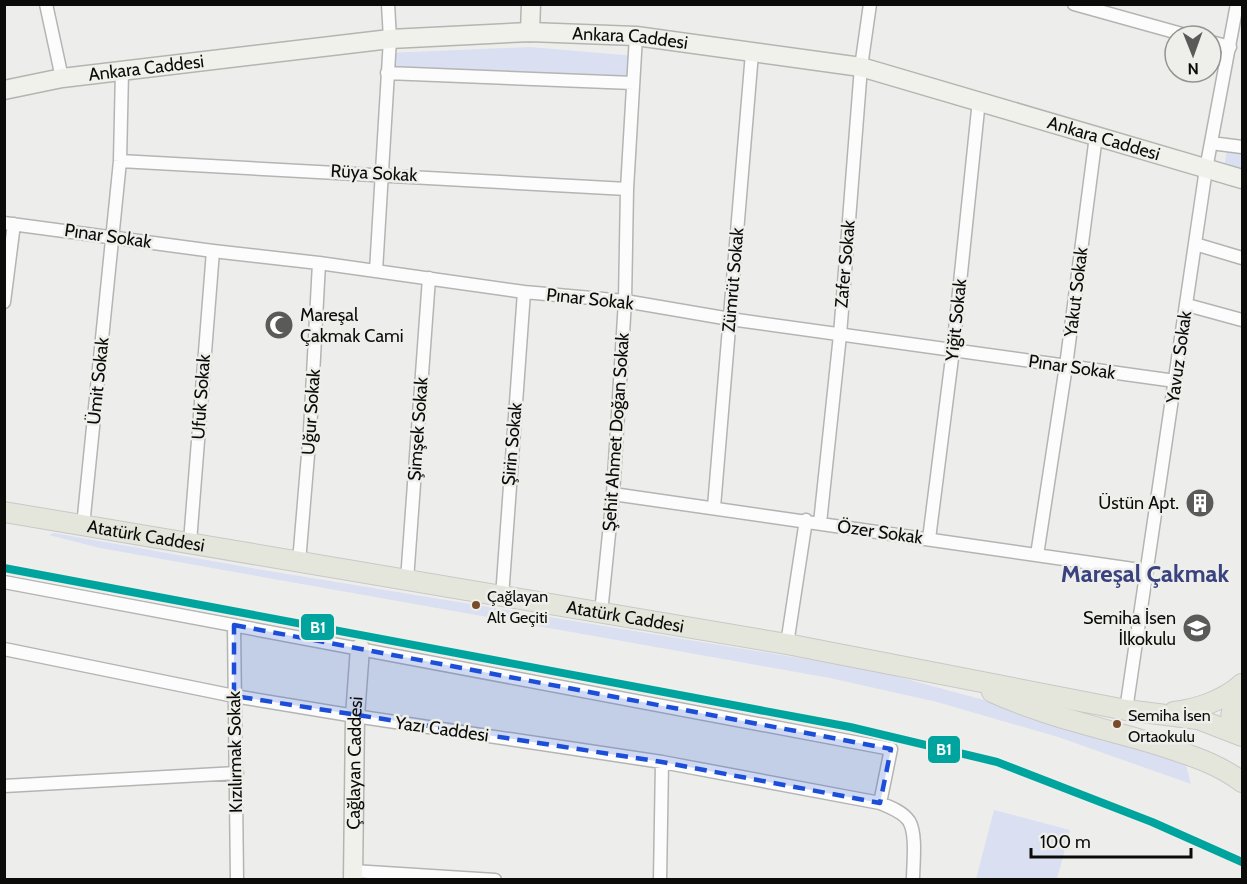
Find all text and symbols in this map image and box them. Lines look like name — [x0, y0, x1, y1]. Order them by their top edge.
street label: Ankara Caddesi — [572, 23, 689, 54]
north arrow — [1163, 24, 1223, 84]
street label: Ankara Caddesi — [87, 50, 205, 86]
text: N — [1187, 59, 1199, 78]
street label: Ankara Caddesi — [1045, 111, 1163, 165]
street label: Rüya Sokak — [330, 160, 419, 186]
street label: Zafer Sokak — [830, 218, 860, 309]
street label: Pınar Sokak — [63, 219, 154, 253]
street label: Zümrüt Sokak — [717, 226, 749, 333]
street label: Yakut Sokak — [1059, 245, 1093, 339]
street label: Yiğit Sokak — [941, 277, 971, 363]
street label: Pınar Sokak — [545, 283, 636, 315]
place label: Mareşal Çakmak Cami — [300, 304, 404, 347]
street label: Yavuz Sokak — [1161, 308, 1197, 406]
mosque icon: Mareşal Çakmak Cami — [263, 309, 295, 341]
street label: Şehit Ahmet Doğan Sokak — [598, 331, 634, 532]
street label: Ümit Sokak — [82, 335, 114, 426]
street label: Pınar Sokak — [1027, 350, 1118, 384]
street label: Ufuk Sokak — [187, 353, 215, 440]
street label: Uğur Sokak — [297, 367, 325, 456]
street label: Şimşek Sokak — [403, 375, 433, 482]
street label: Şirin Sokak — [497, 401, 527, 486]
building icon: Üstün Apt. — [1184, 487, 1216, 519]
place label: Üstün Apt. — [1098, 492, 1179, 514]
street label: Atatürk Caddesi — [86, 515, 206, 557]
street label: Özer Sokak — [836, 515, 925, 549]
district label: Mareşal Çakmak — [1061, 559, 1230, 588]
place label: Çağlayan Alt Geçiti — [487, 587, 548, 627]
street label: Atatürk Caddesi — [565, 596, 686, 637]
marker: Çağlayan Alt Geçiti — [470, 599, 482, 611]
place label: Semiha İsen İlkokulu — [1083, 607, 1176, 650]
school or university icon: Semiha İsen İlkokulu — [1181, 612, 1213, 644]
line badge: B1 — [300, 613, 335, 641]
text: B1 — [310, 618, 326, 637]
street label: Kızılırmak Sokak — [223, 690, 247, 813]
street label: Çağlayan Caddesi — [343, 696, 367, 830]
place label: Semiha İsen Ortaokulu — [1128, 706, 1211, 746]
street label: Yazı Caddesi — [393, 711, 490, 746]
marker: Semiha İsen Ortaokulu — [1111, 718, 1123, 730]
line badge: B1 — [927, 735, 961, 764]
text: B1 — [936, 740, 952, 759]
scale bar — [1031, 821, 1192, 859]
text: 100 m — [1040, 831, 1091, 853]

